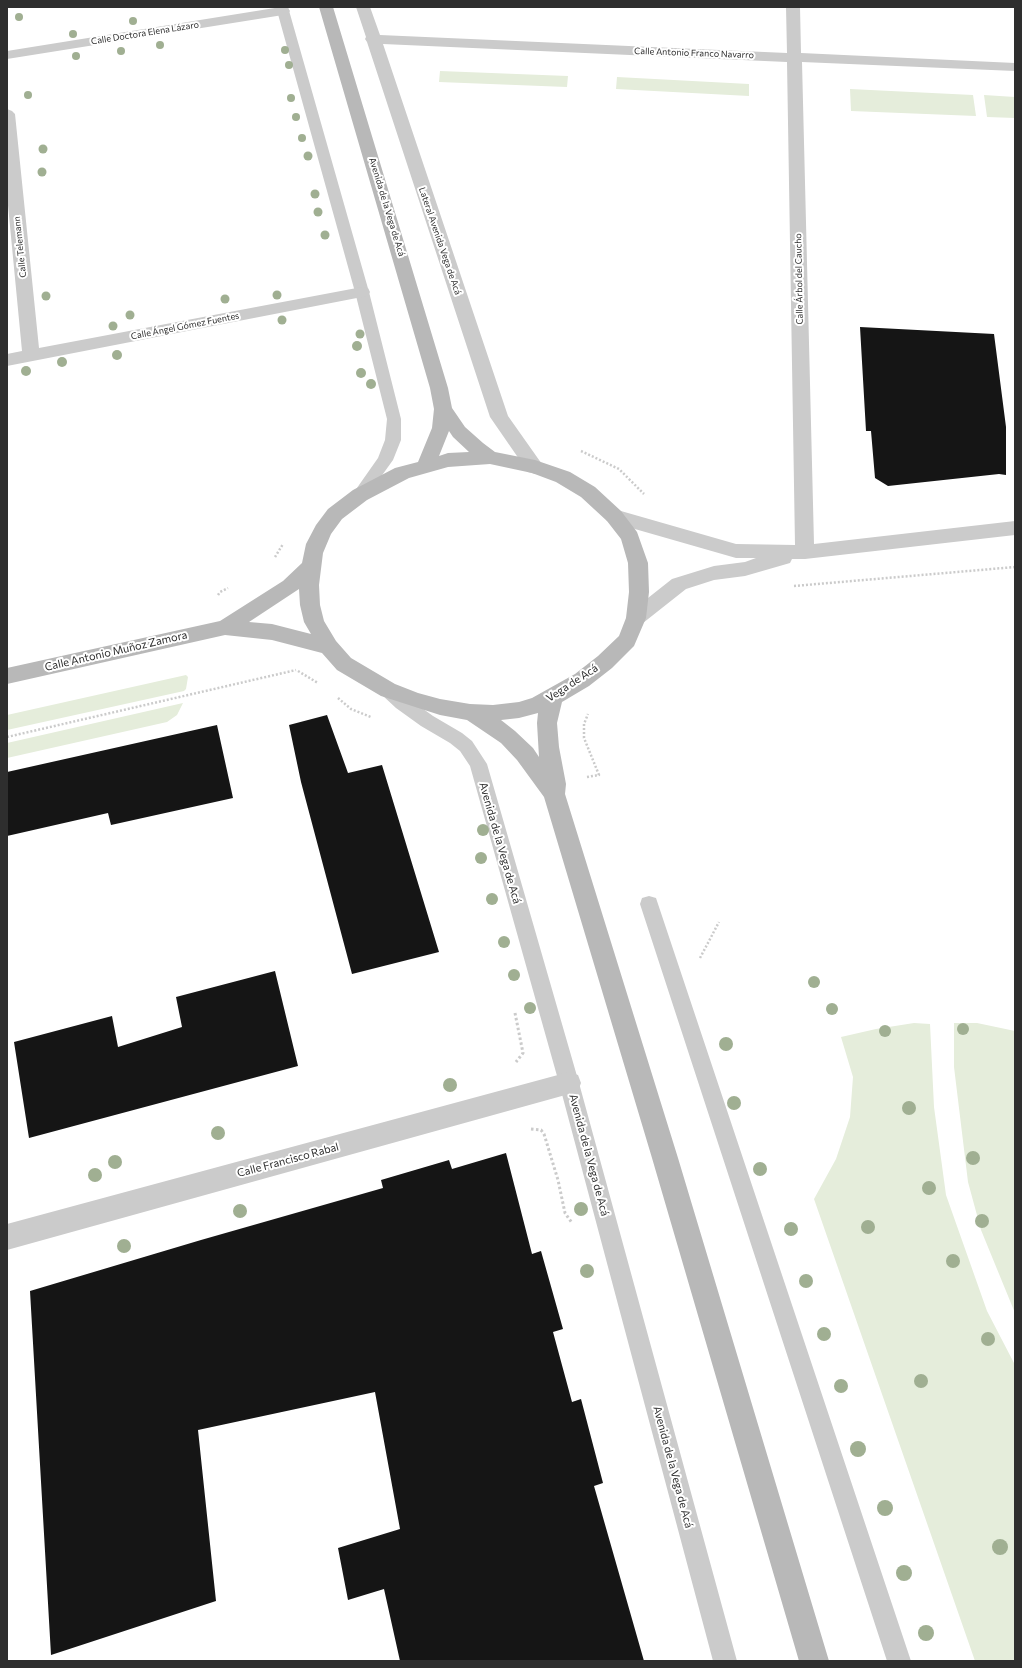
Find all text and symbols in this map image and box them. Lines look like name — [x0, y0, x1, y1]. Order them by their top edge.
street label: Calle Doctora Elena Lázaro — [90, 19, 200, 47]
street label: Calle Antonio Franco Navarro — [634, 46, 754, 60]
street label: Avenida de la Vega de Acá — [367, 156, 407, 258]
street label: Lateral Avenida Vega de Acá — [417, 186, 463, 296]
street label: Calle Telemann — [11, 216, 29, 278]
street label: Calle Árbol del Caucho — [793, 233, 805, 325]
street label: Calle Ángel Gómez Fuentes — [130, 310, 240, 342]
street label: Calle Antonio Muñoz Zamora — [43, 628, 189, 674]
street label: Vega de Acá — [544, 661, 600, 705]
street label: Avenida de la Vega de Acá — [476, 781, 524, 905]
street label: Avenida de la Vega de Acá — [566, 1093, 612, 1217]
street label: Calle Francisco Rabal — [236, 1140, 340, 1180]
street label: Avenida de la Vega de Acá — [650, 1405, 696, 1529]

